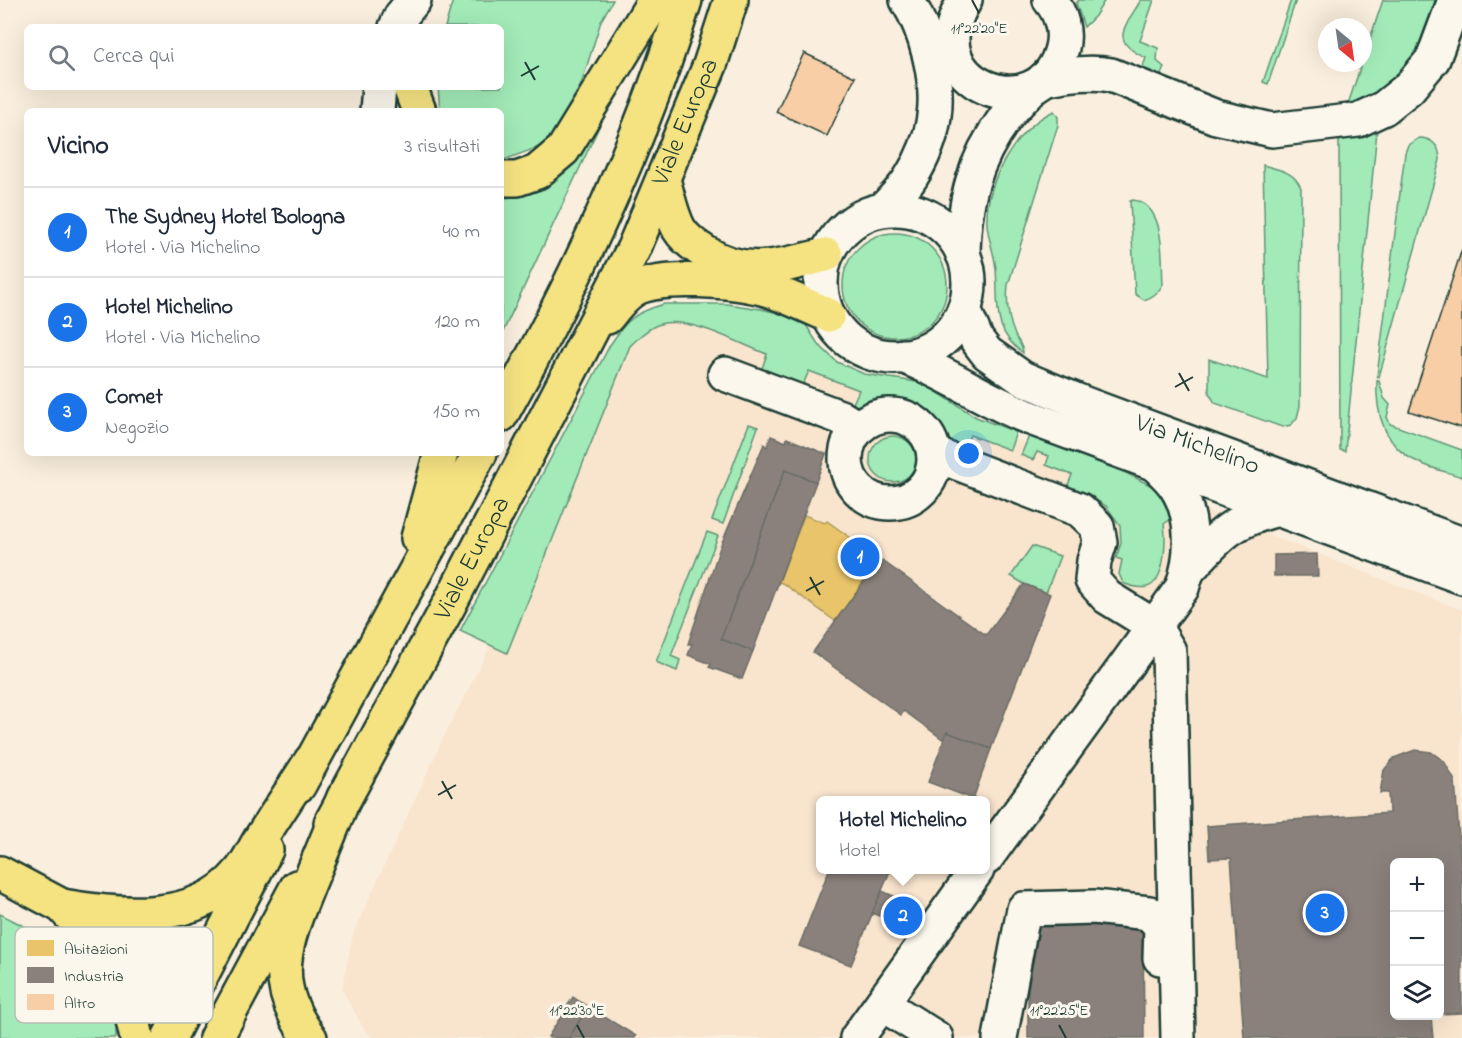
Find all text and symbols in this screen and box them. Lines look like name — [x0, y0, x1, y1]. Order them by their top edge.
text: 11°22'20"E — [951, 18, 1007, 40]
north arrow — [1318, 18, 1372, 72]
search box — [24, 24, 504, 90]
icon: search — [45, 41, 78, 74]
text: Cerca qui — [93, 41, 175, 73]
street label: Viale Europa — [642, 53, 730, 193]
text: Vicino — [48, 128, 109, 166]
text: 3 risultati — [404, 133, 480, 162]
text: The Sydney Hotel Bologna — [105, 202, 345, 234]
text: 1 — [64, 218, 71, 247]
text: 40 m — [443, 218, 480, 247]
text: Hotel · Via Michelino — [105, 234, 260, 263]
text: Hotel Michelino — [105, 292, 233, 324]
text: 2 — [63, 308, 72, 337]
text: 120 m — [435, 308, 480, 337]
text: Hotel · Via Michelino — [105, 324, 260, 353]
text: Comet — [105, 382, 163, 414]
text: 3 — [63, 398, 72, 427]
text: 150 m — [433, 398, 480, 427]
street label: Via Michelino — [1129, 405, 1265, 486]
text: Negozio — [105, 414, 169, 443]
your location — [954, 439, 983, 468]
street label: Viale Europa — [424, 490, 521, 629]
pin: 1 — [840, 534, 880, 580]
popup — [816, 796, 990, 874]
text: Hotel Michelino — [839, 805, 967, 837]
text: Hotel — [839, 837, 880, 866]
map controls — [1390, 858, 1444, 1020]
button: + — [1390, 858, 1444, 912]
pin: 3 — [1306, 890, 1344, 936]
pin: 2 — [884, 894, 922, 938]
button: − — [1390, 912, 1444, 966]
legend — [15, 927, 213, 1023]
text: Abitazioni — [64, 938, 128, 962]
text: Industria — [64, 965, 124, 989]
button: layers — [1390, 966, 1444, 1020]
text: Altro — [64, 992, 95, 1016]
text: 11°22'30"E — [549, 1000, 605, 1022]
text: 11°22'25"E — [1030, 1000, 1088, 1022]

